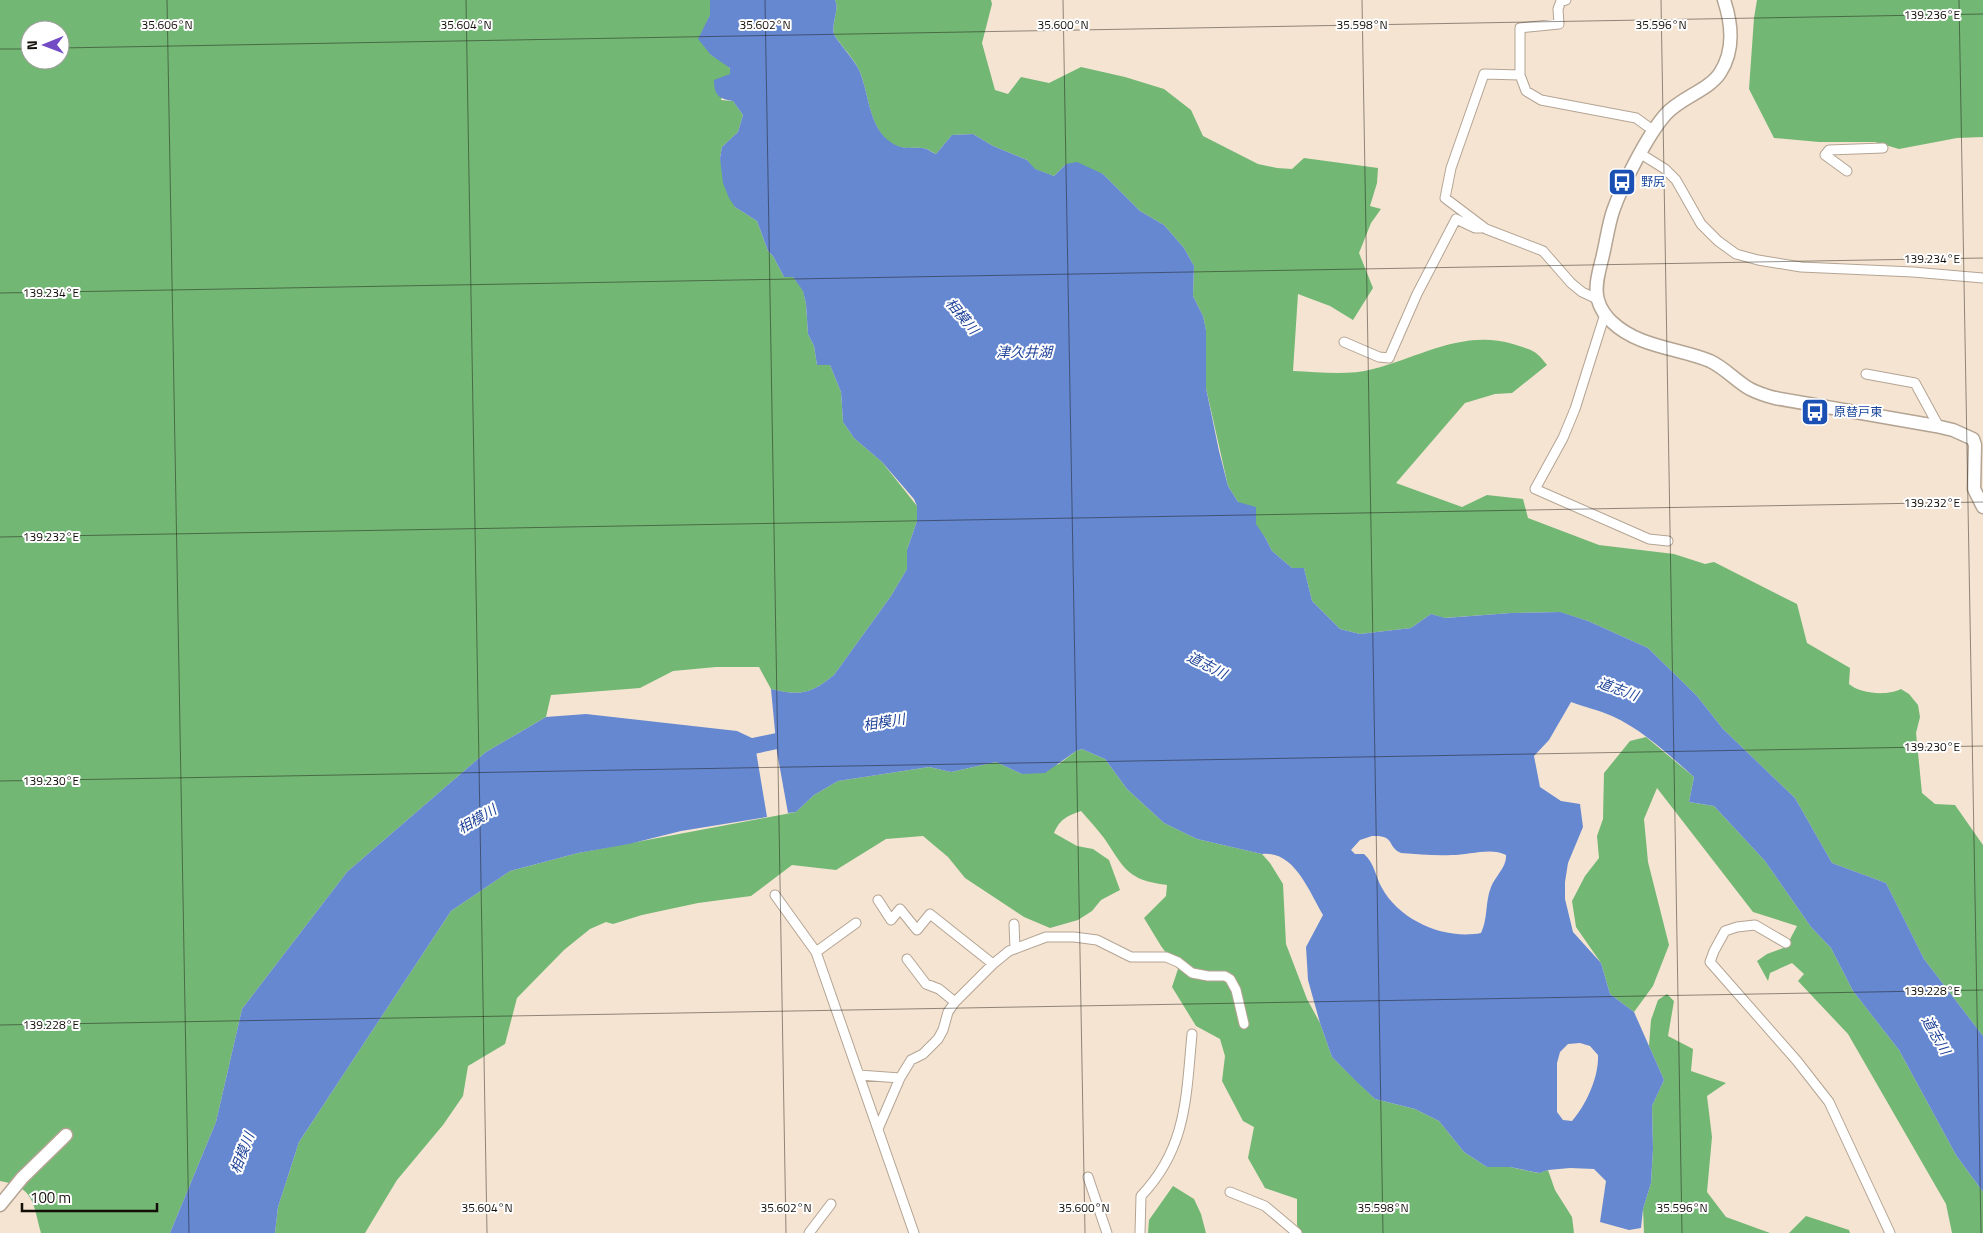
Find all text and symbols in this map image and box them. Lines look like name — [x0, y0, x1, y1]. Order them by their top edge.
text: 139.236°E — [1904, 5, 1960, 24]
text: 35.606°N — [141, 15, 193, 34]
text: 35.604°N — [440, 15, 492, 34]
text: 35.602°N — [739, 15, 791, 34]
text: 35.600°N — [1037, 15, 1089, 34]
text: 35.598°N — [1336, 15, 1388, 34]
text: 35.596°N — [1635, 15, 1687, 34]
north arrow — [20, 20, 70, 70]
text: N — [21, 40, 42, 50]
bus stop icon: 野尻 — [1607, 167, 1637, 197]
place label: 野尻 — [1641, 172, 1665, 191]
text: 139.234°E — [1904, 249, 1960, 268]
text: 139.234°E — [23, 283, 79, 302]
water label: 相模川 — [941, 293, 985, 340]
water label: 津久井湖 — [996, 341, 1054, 362]
bus stop icon: 原替戸東 — [1800, 397, 1830, 427]
place label: 原替戸東 — [1834, 402, 1882, 421]
text: 139.232°E — [1904, 493, 1960, 512]
text: 139.232°E — [23, 527, 79, 546]
water label: 道志川 — [1184, 646, 1232, 684]
water label: 道志川 — [1595, 671, 1643, 706]
water label: 相模川 — [862, 708, 908, 735]
text: 139.230°E — [1904, 737, 1960, 756]
text: 139.230°E — [23, 771, 79, 790]
water label: 相模川 — [453, 798, 502, 838]
text: 139.228°E — [1904, 981, 1960, 1000]
water label: 道志川 — [1917, 1011, 1957, 1060]
text: 139.228°E — [23, 1015, 79, 1034]
water label: 相模川 — [224, 1128, 260, 1176]
scale bar — [22, 1180, 158, 1212]
text: 100 m — [30, 1186, 71, 1209]
text: 35.604°N — [461, 1198, 513, 1217]
text: 35.602°N — [760, 1198, 812, 1217]
text: 35.600°N — [1058, 1198, 1110, 1217]
text: 35.598°N — [1357, 1198, 1409, 1217]
text: 35.596°N — [1656, 1198, 1708, 1217]

